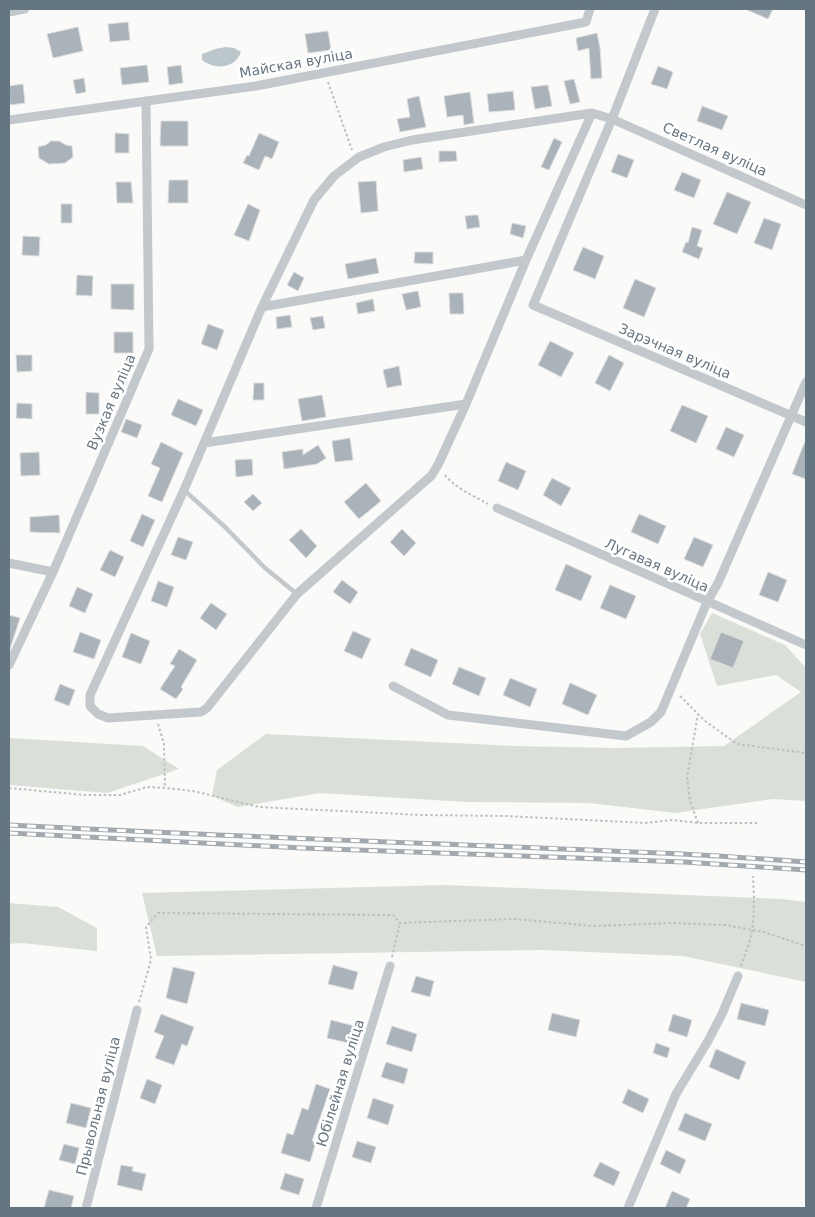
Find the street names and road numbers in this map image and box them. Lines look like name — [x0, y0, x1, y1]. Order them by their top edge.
street label: Майская вуліца — [238, 45, 354, 81]
street label: Светлая вуліца — [660, 119, 770, 179]
street label: Зарэчная вуліца — [616, 320, 734, 382]
street label: Вузкая вуліца — [84, 352, 138, 452]
street label: Лугавая вуліца — [603, 535, 711, 595]
street label: Юбілейная вуліца — [313, 1017, 367, 1149]
street label: Прывольная вуліца — [73, 1035, 123, 1177]

